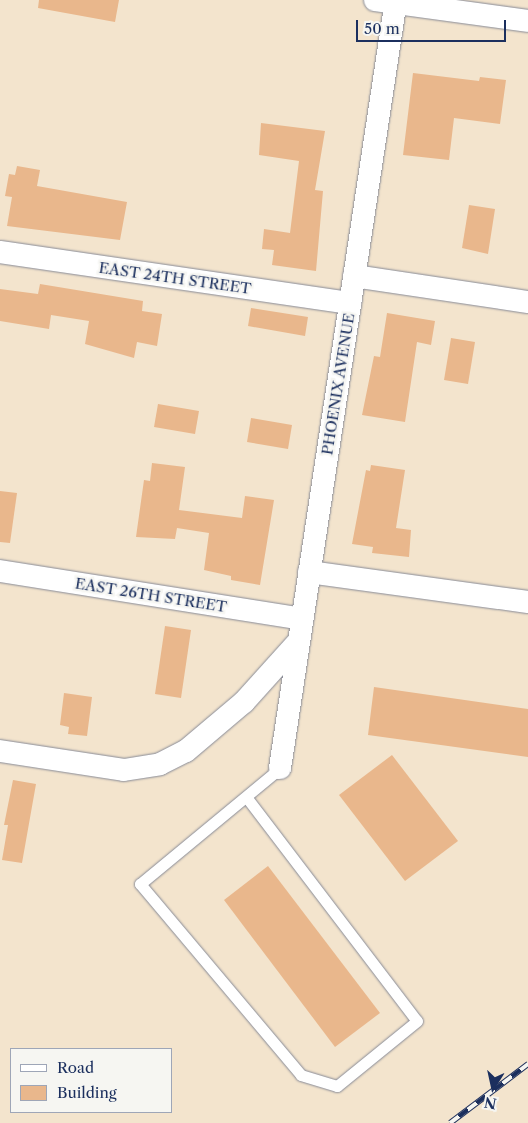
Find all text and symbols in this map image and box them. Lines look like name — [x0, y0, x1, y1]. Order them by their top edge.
scale bar — [358, 10, 508, 42]
text: 50 m — [364, 19, 400, 38]
street label: EAST 24TH STREET — [97, 258, 253, 298]
street label: PHOENIX AVENUE — [318, 311, 358, 457]
street label: EAST 26TH STREET — [74, 574, 228, 616]
legend — [10, 1048, 172, 1113]
text: Road — [57, 1058, 94, 1077]
north arrow — [468, 1063, 518, 1113]
text: Building — [57, 1083, 117, 1102]
text: N — [483, 1093, 498, 1113]

